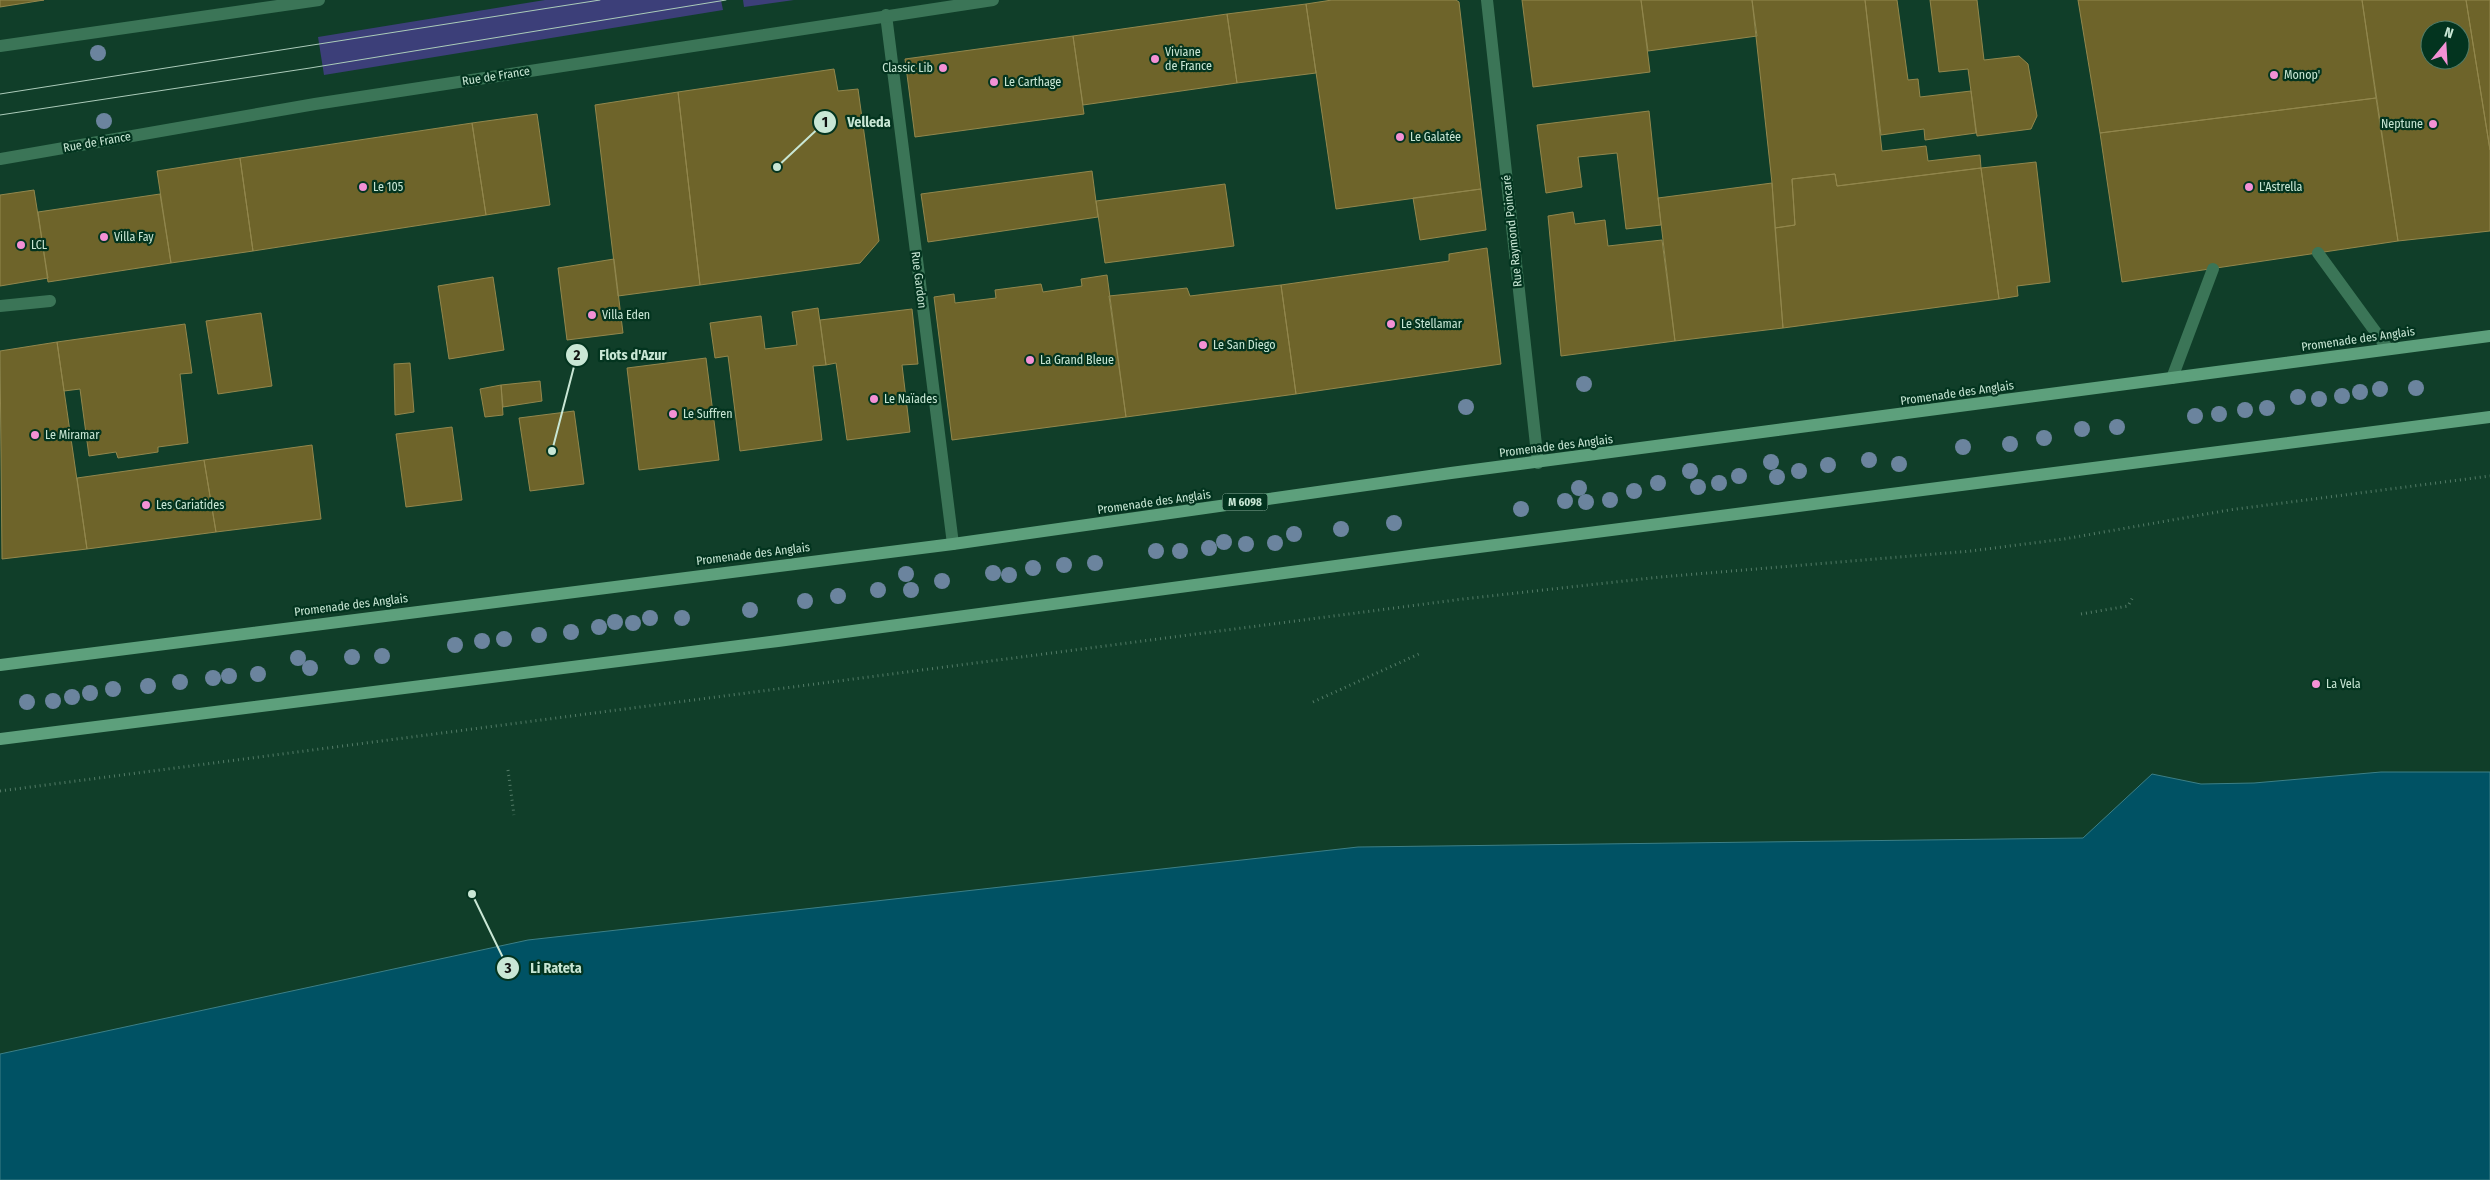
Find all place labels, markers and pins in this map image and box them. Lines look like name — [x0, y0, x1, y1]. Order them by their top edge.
place label: Viviane de France — [1165, 45, 1212, 73]
marker: Viviane de France — [1149, 53, 1161, 65]
place label: Classic Lib — [882, 61, 933, 75]
marker: Classic Lib — [937, 62, 949, 74]
place label: Monop' — [2284, 68, 2320, 82]
marker: Monop' — [2268, 69, 2280, 81]
place label: Le Carthage — [1004, 75, 1061, 89]
marker: Le Carthage — [988, 76, 1000, 88]
callout: Velleda — [813, 107, 901, 136]
place label: Neptune — [2381, 117, 2423, 131]
marker: Neptune — [2427, 118, 2439, 130]
place label: Le Galatée — [1410, 130, 1461, 144]
marker: Le Galatée — [1394, 131, 1406, 143]
place label: Le 105 — [373, 180, 404, 194]
place label: L'Astrella — [2259, 180, 2303, 194]
marker: Le 105 — [357, 181, 369, 193]
marker: L'Astrella — [2243, 181, 2255, 193]
place label: Villa Fay — [114, 230, 154, 244]
marker: Villa Fay — [98, 231, 110, 243]
place label: LCL — [31, 238, 48, 252]
marker: LCL — [15, 239, 27, 251]
place label: Villa Eden — [602, 308, 650, 322]
marker: Villa Eden — [586, 309, 598, 321]
place label: Le Stellamar — [1401, 317, 1463, 331]
marker: Le Stellamar — [1385, 318, 1397, 330]
place label: Le San Diego — [1213, 338, 1275, 352]
marker: Le San Diego — [1197, 339, 1209, 351]
callout: Flots d'Azur — [564, 340, 677, 369]
place label: La Grand Bleue — [1040, 353, 1114, 367]
marker: La Grand Bleue — [1024, 354, 1036, 366]
place label: Le Naïades — [884, 392, 937, 406]
marker: Le Naïades — [868, 393, 880, 405]
place label: Le Suffren — [683, 407, 732, 421]
marker: Le Suffren — [667, 408, 679, 420]
place label: Le Miramar — [45, 428, 100, 442]
marker: Le Miramar — [29, 429, 41, 441]
place label: Les Cariatides — [156, 498, 224, 512]
marker: Les Cariatides — [140, 499, 152, 511]
place label: La Vela — [2326, 677, 2361, 691]
marker: La Vela — [2310, 678, 2322, 690]
callout: Li Rateta — [495, 953, 591, 982]

